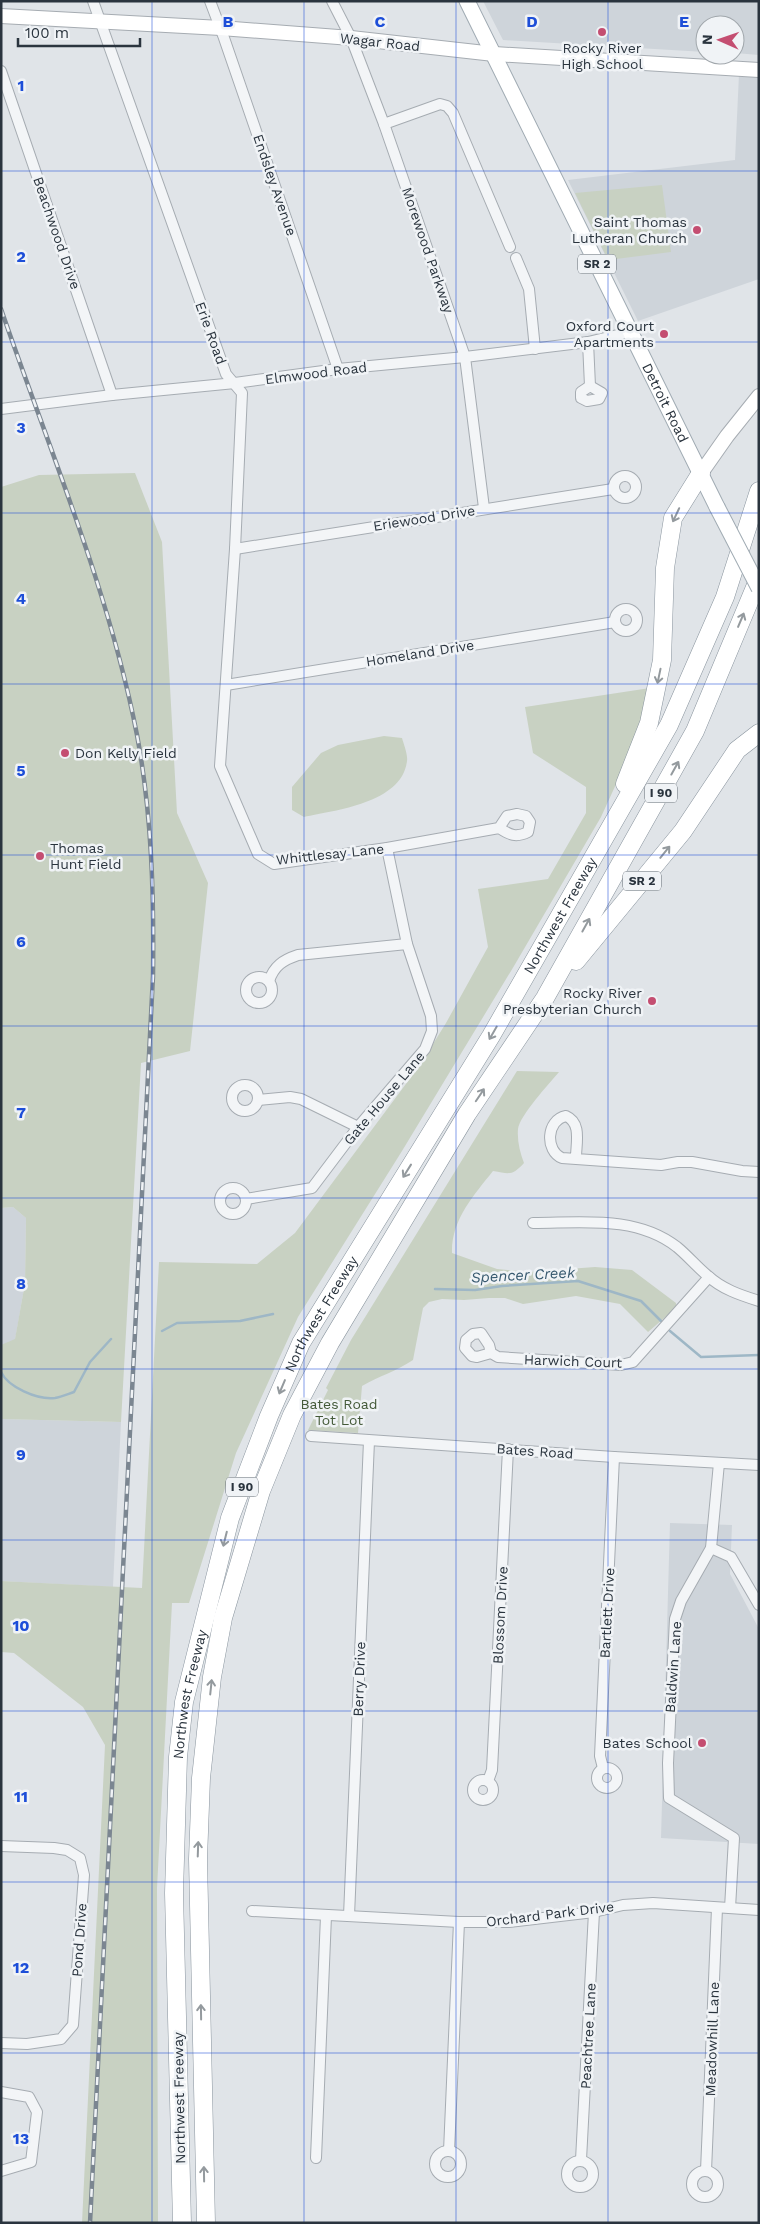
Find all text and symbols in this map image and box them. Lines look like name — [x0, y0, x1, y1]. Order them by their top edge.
text: B — [223, 12, 234, 31]
text: C — [375, 12, 386, 31]
text: D — [526, 12, 538, 31]
text: E — [679, 12, 689, 31]
scale bar — [18, 15, 140, 47]
north arrow — [695, 15, 745, 65]
text: 100 m — [25, 24, 69, 42]
marker: Rocky River High School — [596, 26, 608, 38]
street label: Wagar Road — [339, 30, 421, 54]
text: N — [699, 34, 715, 45]
place label: Rocky River High School — [561, 40, 643, 72]
text: 1 — [18, 76, 24, 95]
street label: Endsley Avenue — [250, 132, 300, 238]
street label: Beachwood Drive — [30, 175, 84, 291]
street label: Morewood Parkway — [399, 185, 457, 316]
place label: Saint Thomas Lutheran Church — [572, 214, 687, 246]
marker: Saint Thomas Lutheran Church — [691, 224, 703, 236]
text: 2 — [16, 247, 26, 266]
road number: SR 2 — [578, 254, 616, 274]
street label: Erie Road — [192, 300, 230, 366]
place label: Oxford Court Apartments — [566, 318, 654, 350]
marker: Oxford Court Apartments — [658, 328, 670, 340]
street label: Elmwood Road — [264, 359, 368, 387]
street label: Detroit Road — [639, 360, 692, 445]
text: 3 — [16, 418, 26, 437]
street label: Eriewood Drive — [372, 502, 476, 534]
one-way arrow — [671, 507, 681, 522]
text: 4 — [16, 589, 26, 608]
one-way arrow — [738, 613, 747, 628]
street label: Homeland Drive — [365, 637, 475, 669]
one-way arrow — [653, 667, 663, 683]
place label: Don Kelly Field — [75, 745, 177, 761]
marker: Don Kelly Field — [59, 747, 71, 759]
text: 5 — [16, 761, 26, 780]
one-way arrow — [670, 762, 680, 776]
road number: I 90 — [645, 784, 677, 802]
place label: Thomas Hunt Field — [50, 840, 121, 872]
street label: Whittlesay Lane — [275, 840, 385, 868]
one-way arrow — [659, 846, 671, 859]
marker: Thomas Hunt Field — [34, 850, 46, 862]
street label: Northwest Freeway — [520, 854, 600, 977]
road number: SR 2 — [623, 871, 661, 890]
one-way arrow — [582, 919, 592, 933]
text: 6 — [16, 932, 26, 951]
place label: Rocky River Presbyterian Church — [503, 985, 642, 1017]
marker: Rocky River Presbyterian Church — [646, 995, 658, 1007]
one-way arrow — [488, 1025, 498, 1040]
street label: Gate House Lane — [340, 1048, 428, 1148]
one-way arrow — [475, 1089, 485, 1103]
text: 7 — [16, 1103, 26, 1122]
one-way arrow — [402, 1163, 412, 1177]
street label: Northwest Freeway — [281, 1252, 361, 1375]
water label: Spencer Creek — [470, 1263, 576, 1287]
text: 8 — [16, 1274, 26, 1293]
street label: Harwich Court — [524, 1351, 623, 1371]
one-way arrow — [276, 1379, 286, 1394]
park label: Bates Road Tot Lot — [300, 1396, 378, 1428]
street label: Bates Road — [496, 1440, 574, 1462]
text: 9 — [16, 1445, 26, 1464]
road number: I 90 — [226, 1478, 258, 1496]
one-way arrow — [220, 1530, 229, 1546]
street label: Blossom Drive — [489, 1566, 511, 1664]
street label: Bartlett Drive — [597, 1567, 617, 1659]
text: 10 — [12, 1616, 30, 1635]
street label: Baldwin Lane — [662, 1621, 684, 1713]
street label: Northwest Freeway — [170, 1627, 210, 1760]
street label: Berry Drive — [350, 1641, 368, 1717]
one-way arrow — [206, 1680, 216, 1696]
place label: Bates School — [603, 1735, 693, 1751]
marker: Bates School — [696, 1737, 708, 1749]
text: 11 — [14, 1787, 28, 1806]
one-way arrow — [193, 1841, 203, 1858]
street label: Orchard Park Drive — [485, 1898, 615, 1930]
street label: Pond Drive — [68, 1903, 90, 1977]
text: 12 — [13, 1958, 29, 1977]
street label: Meadowhill Lane — [702, 1981, 722, 2097]
street label: Peachtree Lane — [577, 1983, 599, 2089]
one-way arrow — [196, 2004, 206, 2020]
street label: Northwest Freeway — [170, 2031, 188, 2164]
text: 13 — [13, 2129, 29, 2148]
one-way arrow — [200, 2166, 209, 2182]

